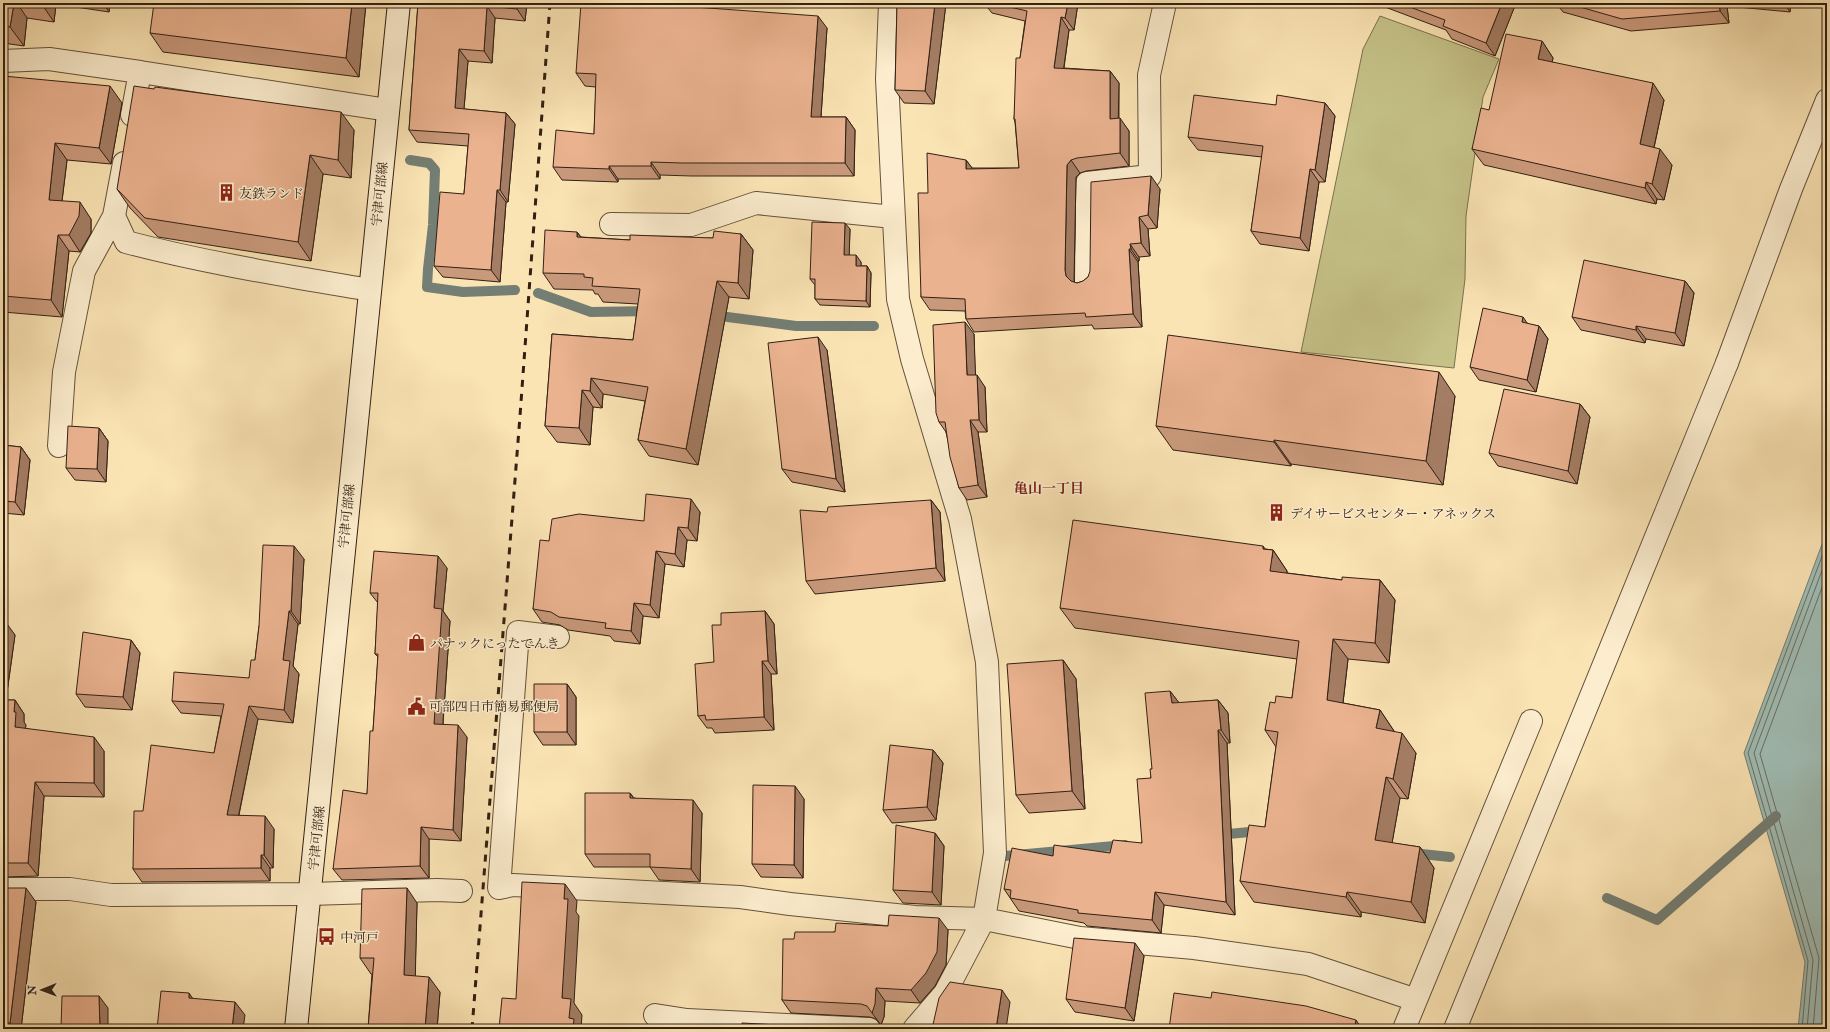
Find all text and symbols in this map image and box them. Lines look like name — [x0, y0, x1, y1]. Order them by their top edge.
street label: 宇津可部線 — [369, 161, 391, 227]
building icon: 友鉄ランド — [216, 183, 236, 203]
place label: 友鉄ランド — [239, 186, 304, 202]
district label: 亀山一丁目 — [1014, 480, 1084, 497]
street label: 宇津可部線 — [336, 483, 358, 549]
building icon: デイサービスセンター・アネックス — [1267, 503, 1287, 523]
place label: デイサービスセンター・アネックス — [1290, 506, 1496, 522]
shop icon: パナックにったでんき — [407, 633, 427, 653]
place label: パナックにったでんき — [430, 636, 559, 652]
public building icon: 可部四日市簡易郵便局 — [406, 696, 426, 716]
place label: 可部四日市簡易郵便局 — [429, 699, 559, 715]
street label: 宇津可部線 — [306, 805, 328, 871]
bus stop icon: 中河戸 — [317, 927, 337, 947]
place label: 中河戸 — [340, 930, 379, 946]
north arrow — [22, 970, 62, 1010]
text: N — [26, 984, 39, 996]

